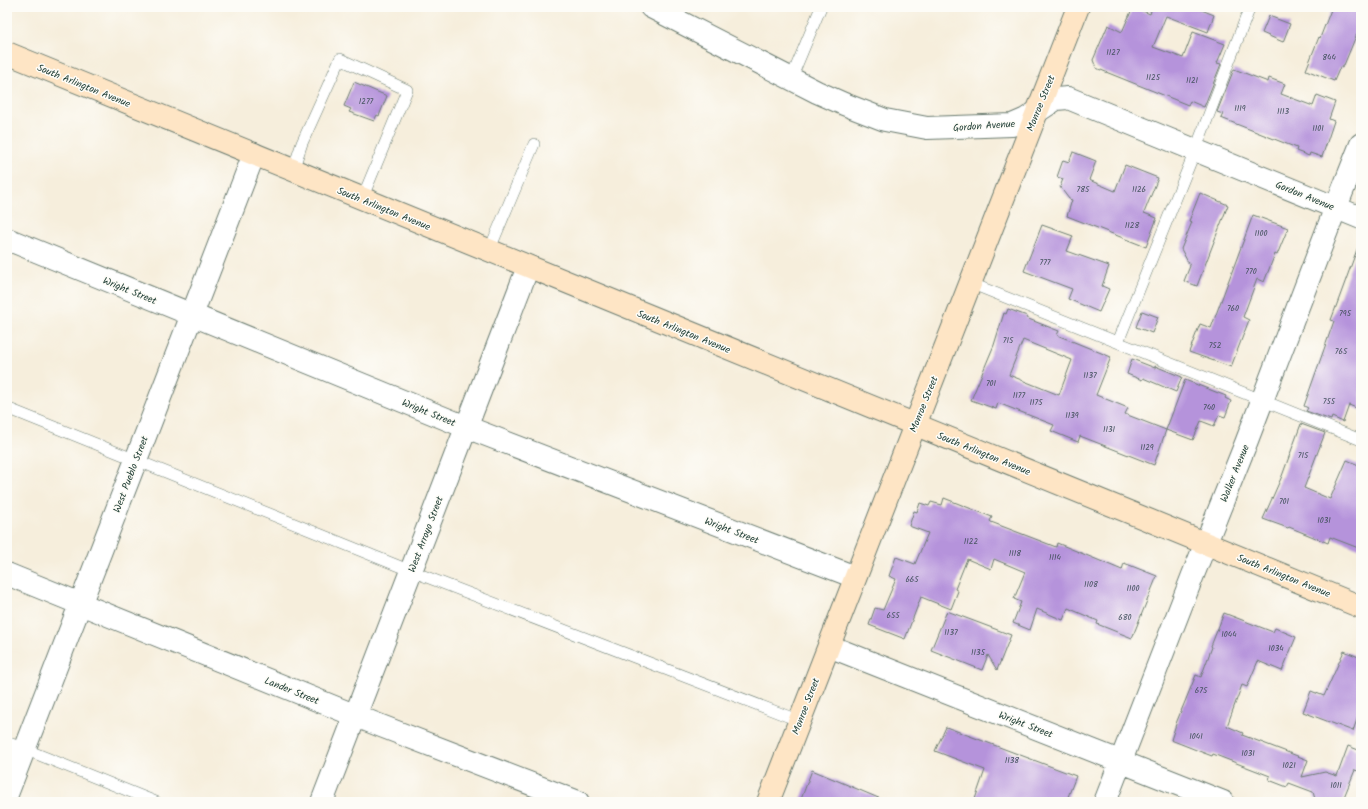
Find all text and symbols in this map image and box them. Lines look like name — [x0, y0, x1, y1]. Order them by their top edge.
house number: 1127 — [1106, 46, 1120, 59]
house number: 844 — [1322, 51, 1336, 64]
street label: South Arlington Avenue — [35, 60, 133, 112]
house number: 1125 — [1146, 71, 1161, 84]
street label: Monroe Street — [1022, 73, 1060, 134]
house number: 1121 — [1186, 74, 1199, 87]
house number: 1277 — [359, 95, 374, 108]
house number: 1119 — [1234, 102, 1246, 115]
house number: 1113 — [1277, 105, 1289, 118]
street label: Gordon Avenue — [952, 116, 1016, 136]
house number: 1101 — [1312, 122, 1324, 135]
street label: Gordon Avenue — [1273, 177, 1337, 215]
street label: South Arlington Avenue — [335, 183, 433, 235]
house number: 785 — [1077, 183, 1090, 196]
house number: 1126 — [1132, 183, 1146, 196]
house number: 1128 — [1125, 219, 1139, 232]
house number: 1100 — [1254, 227, 1268, 240]
house number: 777 — [1039, 256, 1051, 269]
house number: 770 — [1245, 265, 1257, 278]
street label: Wright Street — [100, 273, 159, 309]
house number: 760 — [1227, 302, 1239, 315]
street label: South Arlington Avenue — [635, 306, 733, 358]
house number: 795 — [1339, 307, 1352, 320]
house number: 715 — [1003, 334, 1014, 347]
house number: 752 — [1209, 339, 1222, 352]
house number: 765 — [1335, 345, 1348, 358]
house number: 1137 — [1083, 369, 1097, 382]
street label: Monroe Street — [905, 374, 943, 435]
house number: 701 — [986, 377, 997, 390]
house number: 1177 — [1013, 389, 1026, 402]
street label: Wright Street — [399, 395, 458, 431]
house number: 755 — [1323, 395, 1336, 408]
house number: 1175 — [1029, 396, 1043, 409]
house number: 740 — [1203, 401, 1215, 414]
house number: 1139 — [1065, 409, 1079, 422]
house number: 1131 — [1103, 423, 1116, 436]
street label: South Arlington Avenue — [935, 428, 1033, 480]
street label: West Pueblo Street — [109, 434, 153, 515]
house number: 1129 — [1140, 441, 1154, 454]
street label: Walker Avenue — [1216, 442, 1254, 505]
house number: 715 — [1298, 449, 1309, 462]
street label: West Arroyo Street — [404, 494, 448, 575]
house number: 701 — [1279, 495, 1290, 508]
street label: Wright Street — [702, 513, 761, 549]
house number: 1031 — [1317, 514, 1331, 527]
house number: 1122 — [964, 535, 979, 548]
house number: 1118 — [1009, 547, 1021, 560]
street label: South Arlington Avenue — [1235, 550, 1333, 602]
house number: 1114 — [1049, 551, 1062, 564]
house number: 665 — [905, 573, 919, 586]
house number: 1108 — [1084, 578, 1098, 591]
house number: 1100 — [1126, 582, 1140, 595]
house number: 655 — [886, 609, 900, 622]
house number: 680 — [1118, 611, 1132, 624]
house number: 1137 — [944, 626, 958, 639]
house number: 1044 — [1221, 628, 1237, 641]
house number: 1034 — [1268, 642, 1284, 655]
house number: 1135 — [971, 646, 986, 659]
street label: Lander Street — [262, 673, 321, 709]
street label: Monroe Street — [788, 676, 824, 737]
house number: 675 — [1195, 684, 1208, 697]
street label: Wright Street — [996, 707, 1055, 743]
house number: 1041 — [1189, 730, 1203, 743]
house number: 1031 — [1241, 747, 1255, 760]
house number: 1138 — [1005, 754, 1019, 767]
house number: 1021 — [1282, 759, 1296, 772]
house number: 1011 — [1330, 779, 1342, 792]

